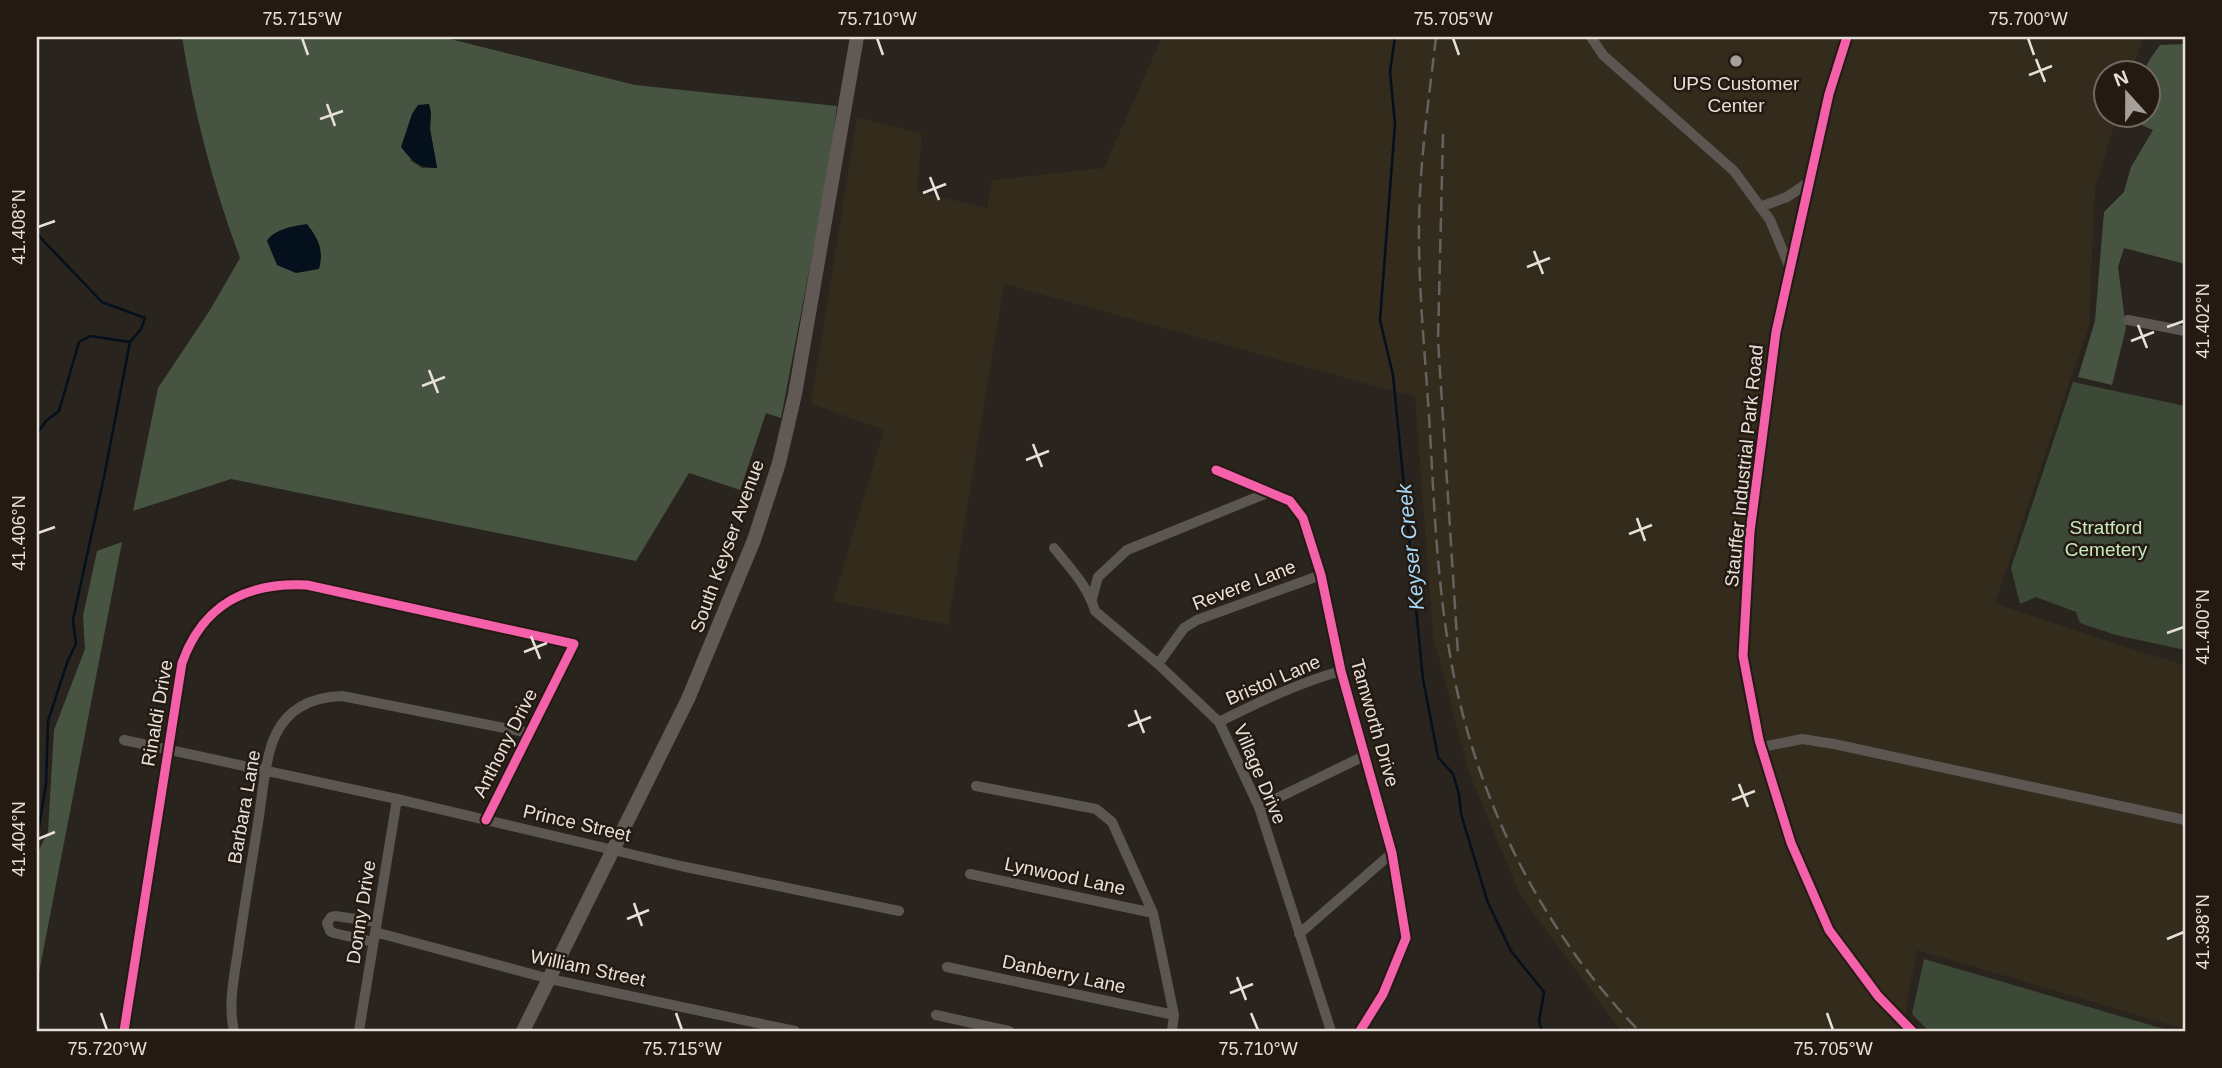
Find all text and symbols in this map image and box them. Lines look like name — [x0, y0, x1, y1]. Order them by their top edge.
text: 75.715°W — [262, 9, 342, 29]
text: 75.710°W — [837, 9, 917, 29]
text: 75.705°W — [1413, 9, 1493, 29]
text: 75.700°W — [1988, 9, 2068, 29]
marker: UPS Customer Center — [1728, 53, 1744, 69]
north arrow — [2092, 60, 2162, 130]
text: N — [2111, 66, 2131, 91]
place label: UPS Customer Center — [1673, 73, 1800, 116]
text: 41.408°N — [9, 189, 29, 265]
text: 41.402°N — [2193, 283, 2213, 359]
street label: Stauffer Industrial Park Road — [1721, 344, 1767, 588]
street label: South Keyser Avenue — [686, 457, 768, 635]
water label: Keyser Creek — [1392, 481, 1428, 611]
text: 41.406°N — [9, 495, 29, 571]
park label: Stratford Cemetery — [2065, 517, 2148, 560]
street label: Revere Lane — [1189, 556, 1299, 614]
text: 41.400°N — [2193, 589, 2213, 665]
street label: Bristol Lane — [1223, 651, 1323, 709]
street label: Tamworth Drive — [1347, 657, 1403, 789]
street label: Rinaldi Drive — [137, 658, 177, 768]
street label: Anthony Drive — [469, 685, 541, 801]
street label: Village Drive — [1230, 721, 1290, 827]
street label: Barbara Lane — [224, 748, 264, 866]
street label: Prince Street — [521, 800, 634, 846]
text: 41.404°N — [9, 801, 29, 877]
street label: Lynwood Lane — [1003, 853, 1127, 899]
street label: Donny Drive — [342, 859, 380, 965]
text: 41.398°N — [2193, 894, 2213, 970]
street label: William Street — [529, 946, 648, 991]
street label: Danberry Lane — [1000, 951, 1128, 997]
text: 75.720°W — [67, 1039, 147, 1059]
text: 75.715°W — [642, 1039, 722, 1059]
text: 75.710°W — [1218, 1039, 1298, 1059]
text: 75.705°W — [1793, 1039, 1873, 1059]

